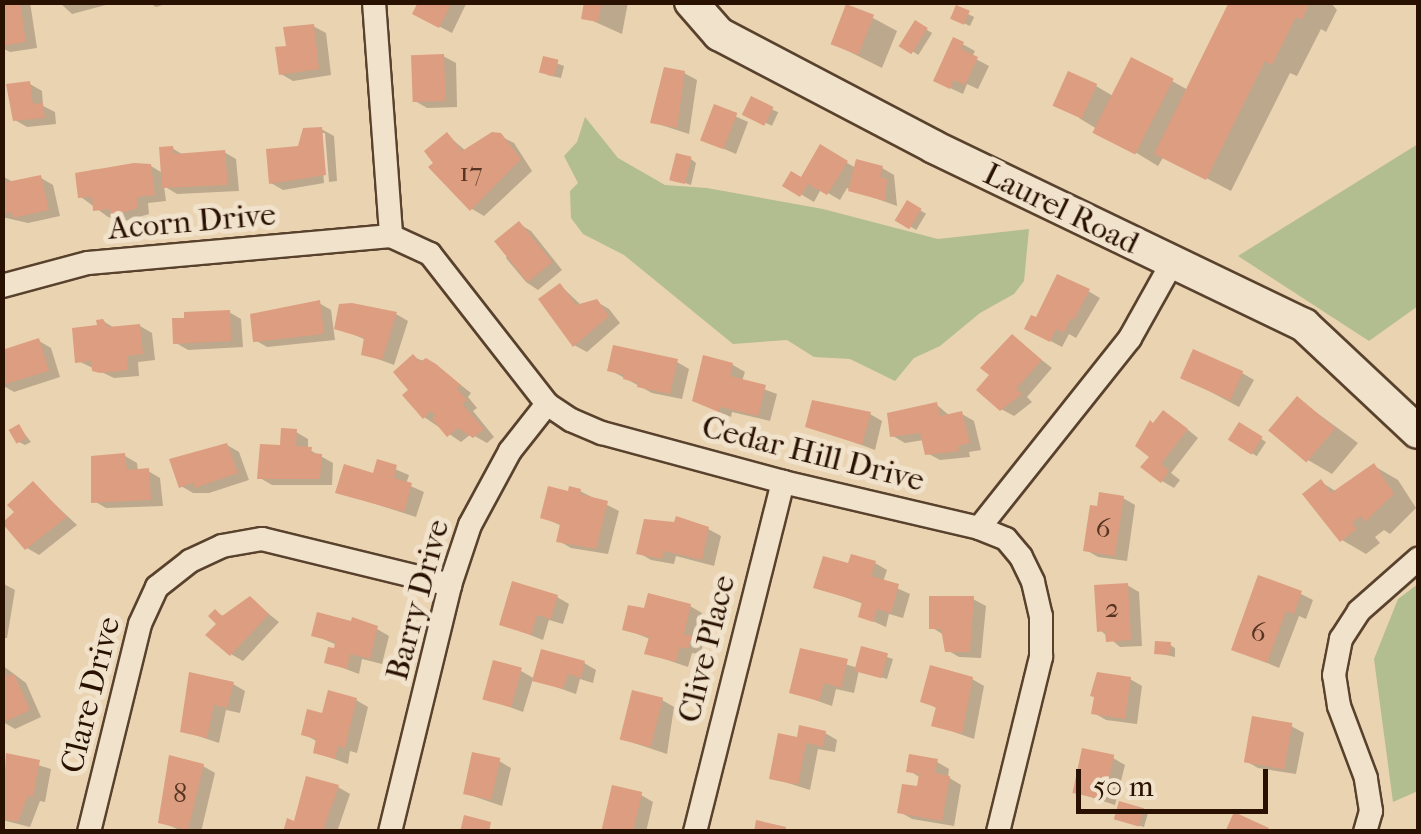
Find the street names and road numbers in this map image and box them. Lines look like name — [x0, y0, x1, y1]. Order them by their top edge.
street label: Laurel Road — [977, 155, 1145, 263]
street label: Acorn Drive — [107, 196, 277, 248]
street label: Cedar Hill Drive — [698, 408, 928, 500]
street label: Barry Drive — [378, 515, 458, 685]
street label: Clive Place — [670, 571, 744, 727]
street label: Clare Drive — [53, 613, 129, 777]

